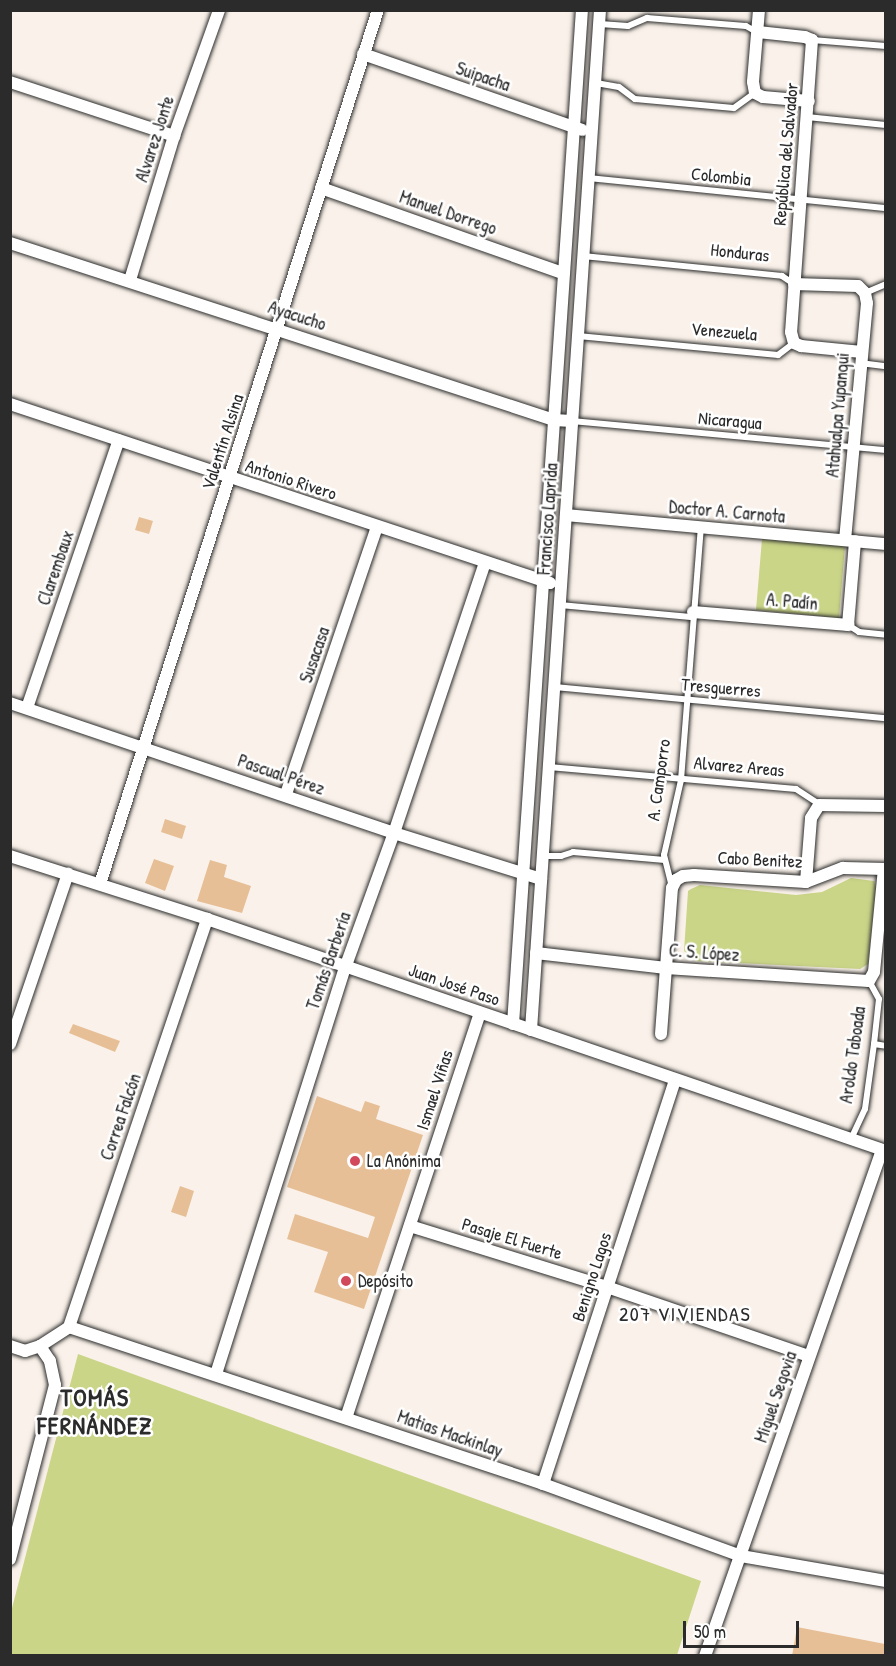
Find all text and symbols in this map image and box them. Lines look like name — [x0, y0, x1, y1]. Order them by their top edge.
street label: Suipacha — [453, 58, 513, 96]
street label: República del Salvador — [769, 82, 803, 226]
street label: Alvarez Jonte — [131, 93, 179, 185]
street label: Colombia — [690, 163, 752, 191]
street label: Manuel Dorrego — [397, 186, 499, 240]
street label: Honduras — [710, 239, 770, 267]
street label: Ayacucho — [265, 297, 329, 335]
street label: Venezuela — [690, 318, 758, 346]
street label: Atahualpa Yupanqui — [822, 352, 854, 478]
street label: Valentín Alsina — [197, 391, 249, 493]
street label: Nicaragua — [697, 407, 763, 435]
street label: Antonio Rivero — [243, 455, 339, 505]
street label: Francisco Laprida — [533, 463, 563, 575]
street label: Doctor A. Carnota — [668, 496, 786, 528]
street label: Clarembaux — [33, 528, 79, 608]
street label: A. Padín — [765, 589, 819, 615]
street label: Susacasa — [295, 624, 335, 686]
street label: Tresguerres — [680, 674, 762, 702]
street label: A. Camporro — [643, 738, 675, 822]
street label: Pascual Pérez — [235, 750, 327, 800]
street label: Alvarez Areas — [693, 752, 785, 782]
street label: Cabo Benitez — [717, 847, 803, 873]
street label: Tomás Barbería — [302, 909, 356, 1013]
street label: C. S. López — [668, 940, 740, 966]
street label: Juan José Paso — [405, 959, 503, 1011]
street label: Aroldo Taboada — [836, 1005, 870, 1105]
street label: Ismael Viñas — [412, 1047, 458, 1133]
street label: Correa Falcón — [96, 1071, 146, 1163]
place label: La Anónima — [367, 1150, 441, 1172]
marker: La Anónima — [348, 1154, 362, 1168]
street label: Pasaje El Fuerte — [459, 1214, 565, 1264]
street label: Benigno Lagos — [568, 1230, 616, 1324]
place label: Depósito — [358, 1270, 413, 1292]
marker: Depósito — [339, 1274, 353, 1288]
district label: 207 VIVIENDAS — [619, 1301, 751, 1325]
street label: Miguel Segovia — [750, 1349, 802, 1445]
district label: TOMÁS FERNÁNDEZ — [37, 1384, 153, 1440]
street label: Matias Mackinlay — [394, 1406, 506, 1462]
scale bar — [686, 1609, 802, 1647]
text: 50 m — [694, 1619, 726, 1644]

